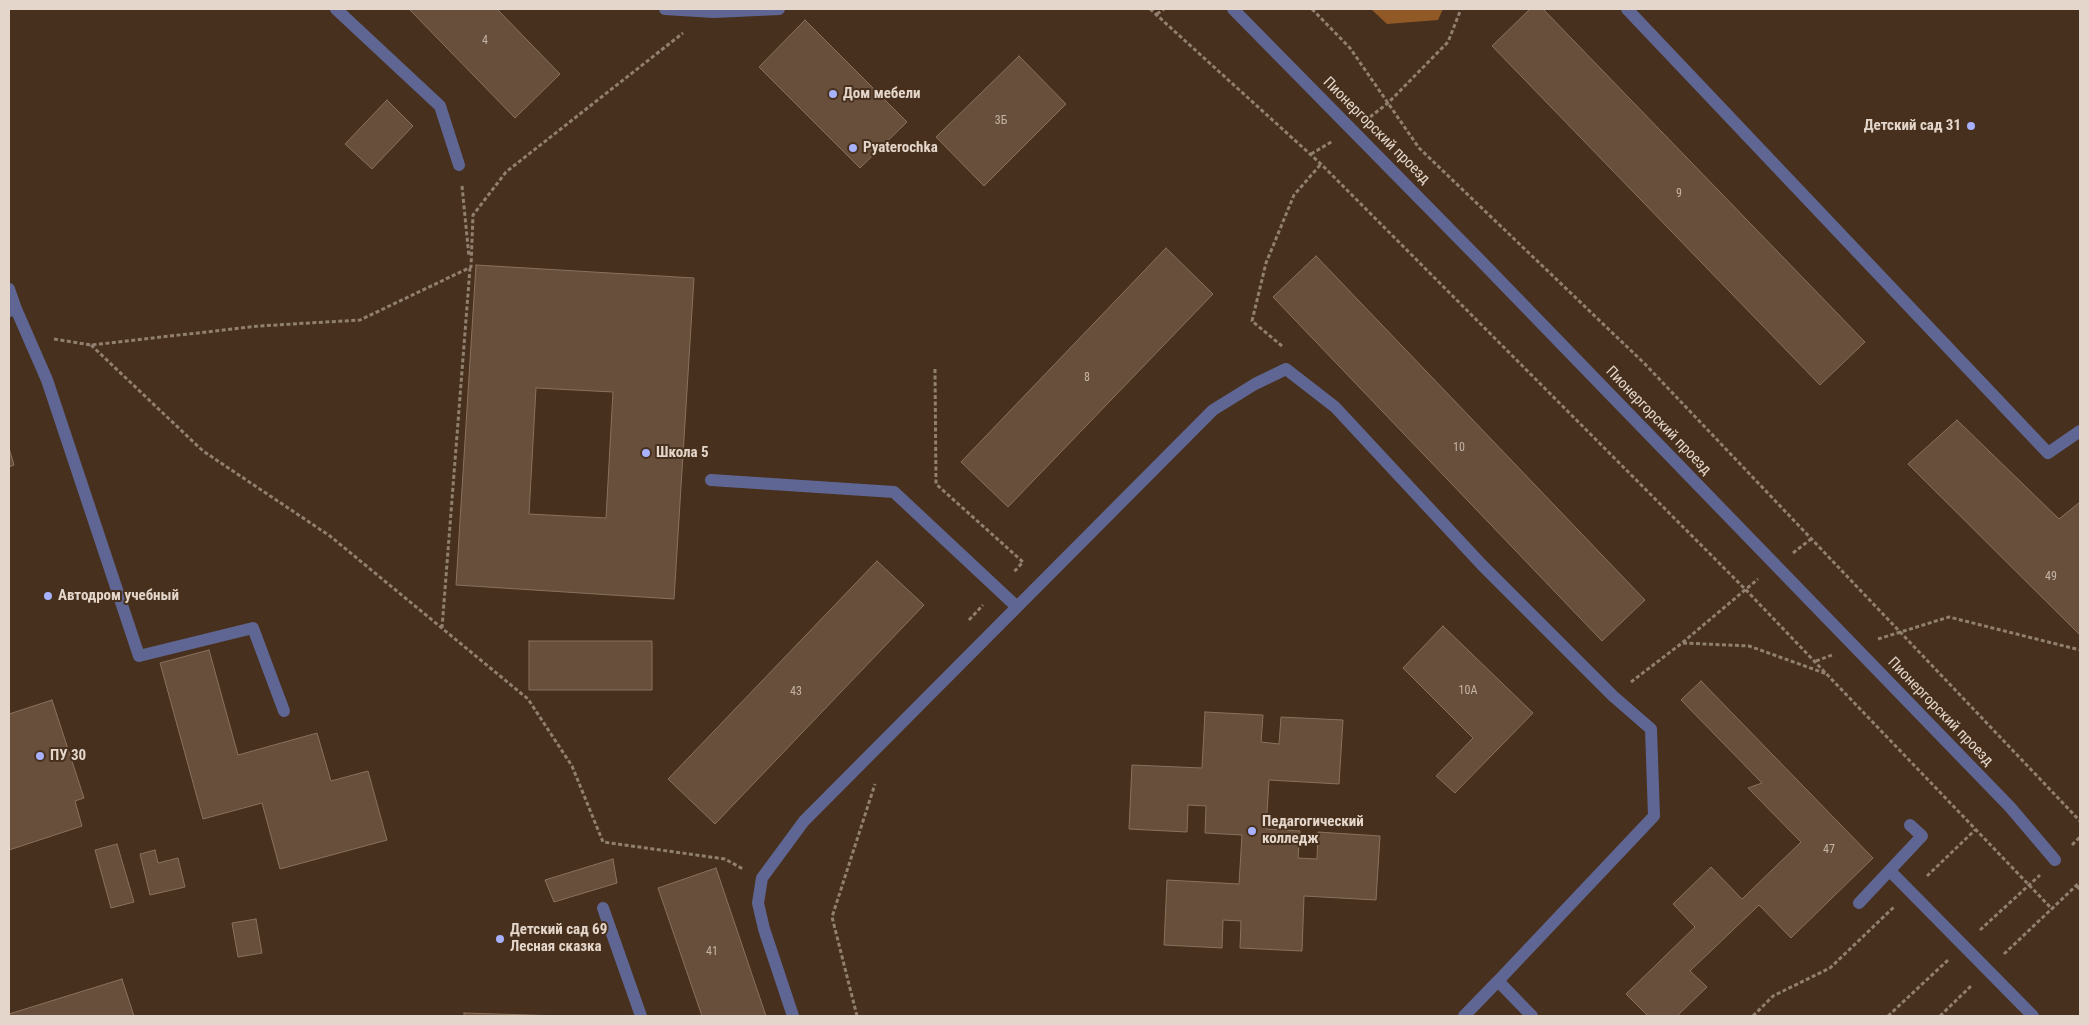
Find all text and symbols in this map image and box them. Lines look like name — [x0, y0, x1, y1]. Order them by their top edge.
house number: 4 — [482, 34, 488, 48]
street label: Пионергорский проезд — [1319, 74, 1433, 188]
place label: Дом мебели — [843, 85, 921, 103]
marker: Дом мебели — [827, 88, 839, 100]
house number: 3Б — [995, 114, 1007, 128]
place label: Детский сад 31 — [1864, 117, 1961, 135]
marker: Детский сад 31 — [1965, 120, 1977, 132]
place label: Pyaterochka — [863, 139, 938, 157]
marker: Pyaterochka — [847, 142, 859, 154]
house number: 9 — [1676, 187, 1682, 201]
street label: Пионергорский проезд — [1601, 363, 1715, 479]
house number: 8 — [1084, 371, 1090, 385]
house number: 10 — [1453, 441, 1465, 455]
place label: Школа 5 — [656, 444, 709, 462]
marker: Школа 5 — [640, 447, 652, 459]
house number: 49 — [2045, 570, 2057, 584]
place label: Автодром учебный — [58, 587, 179, 605]
marker: Автодром учебный — [42, 590, 54, 602]
street label: Пионергорский проезд — [1883, 654, 1997, 770]
house number: 10А — [1459, 684, 1477, 698]
house number: 43 — [790, 685, 802, 699]
place label: ПУ 30 — [50, 747, 86, 765]
marker: ПУ 30 — [34, 750, 46, 762]
place label: Педагогический колледж — [1262, 813, 1364, 848]
marker: Педагогический колледж — [1246, 825, 1258, 837]
house number: 47 — [1823, 843, 1835, 857]
place label: Детский сад 69 Лесная сказка — [510, 921, 607, 956]
marker: Детский сад 69 Лесная сказка — [494, 933, 506, 945]
house number: 41 — [706, 945, 718, 959]

